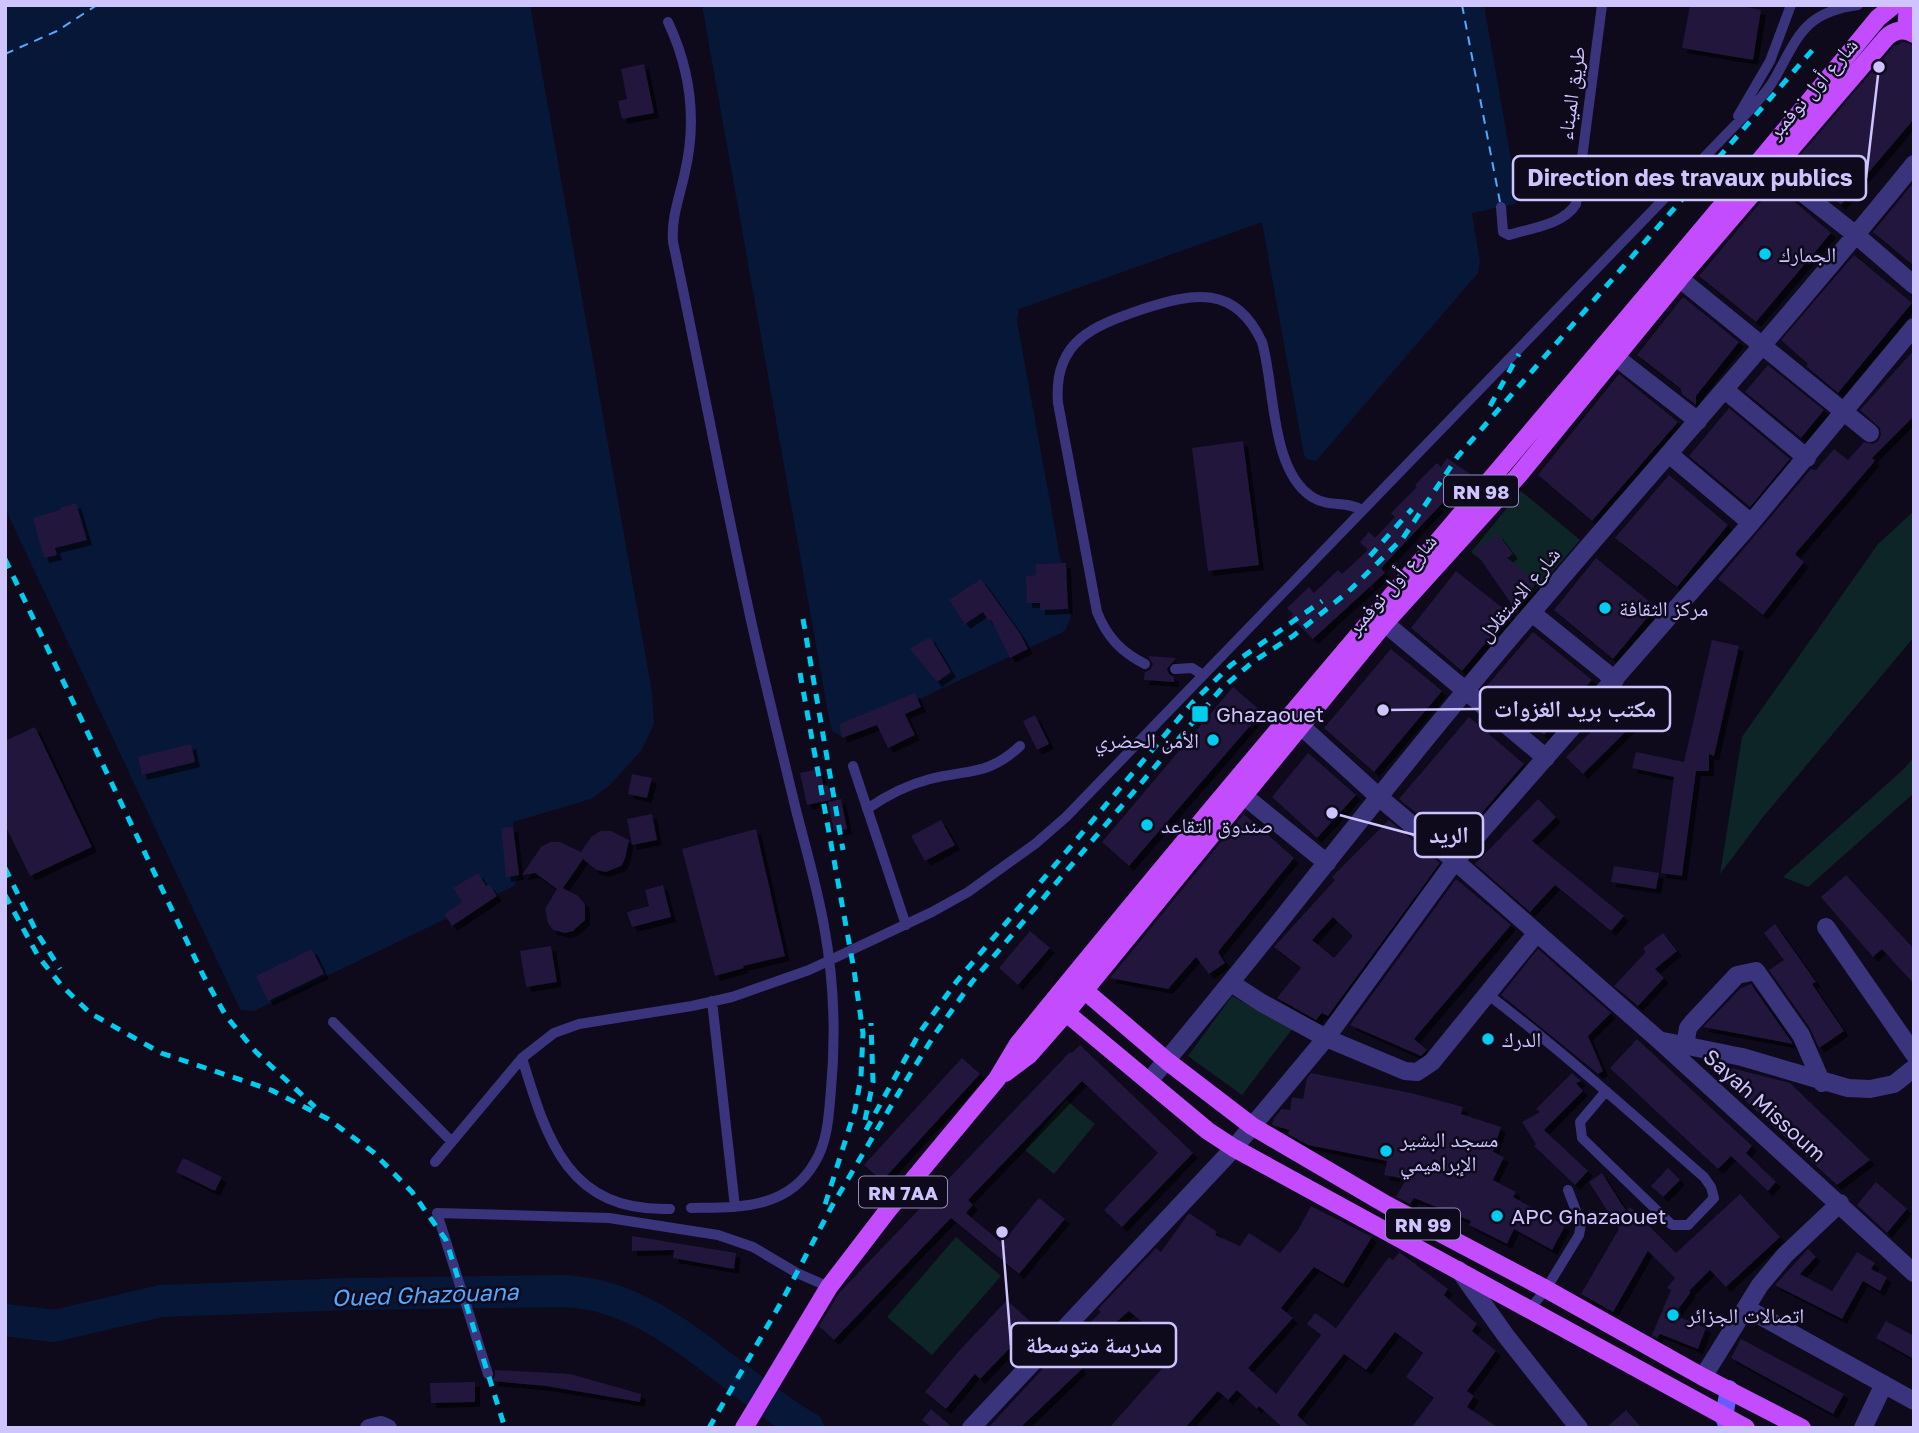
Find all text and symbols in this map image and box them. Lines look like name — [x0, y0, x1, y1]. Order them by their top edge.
street label: شارع أول نوفمبر — [1760, 32, 1864, 145]
street label: طريق الميناء — [1552, 44, 1591, 142]
callout: Direction des travaux publics — [1513, 156, 1866, 200]
text: Direction des travaux publics — [1527, 163, 1853, 191]
place label: الجمارك — [1779, 241, 1836, 267]
marker: الجمارك — [1757, 246, 1773, 262]
road number: RN 98 — [1444, 476, 1518, 506]
street label: شارع أول نوفمبر — [1339, 528, 1443, 641]
street label: شارع الاستقلال — [1471, 541, 1566, 647]
place label: مركز الثقافة — [1619, 595, 1708, 621]
marker: مركز الثقافة — [1597, 600, 1613, 616]
callout: مكتب بريد الغزوات — [1480, 687, 1670, 731]
text: مكتب بريد الغزوات — [1494, 694, 1656, 723]
place label: Ghazaouet — [1216, 701, 1324, 727]
marker: Ghazaouet — [1190, 704, 1210, 724]
place label: الأمن الحضري — [1095, 727, 1199, 757]
marker: الأمن الحضري — [1205, 732, 1221, 748]
place label: صندوق التقاعد — [1161, 812, 1273, 839]
callout: الريد — [1415, 813, 1483, 857]
marker: صندوق التقاعد — [1139, 817, 1155, 833]
text: الريد — [1429, 820, 1469, 849]
place label: الدرك — [1502, 1026, 1541, 1052]
marker: الدرك — [1480, 1031, 1496, 1047]
street label: Sayah Missoum — [1698, 1043, 1832, 1167]
place label: مسجد البشير الإبراهيمي — [1399, 1126, 1498, 1180]
marker: مسجد البشير الإبراهيمي — [1378, 1143, 1394, 1159]
road number: RN 7AA — [859, 1176, 947, 1208]
place label: APC Ghazaouet — [1511, 1203, 1666, 1229]
road number: RN 99 — [1386, 1208, 1460, 1240]
marker: APC Ghazaouet — [1489, 1208, 1505, 1224]
water label: Oued Ghazouana — [331, 1277, 520, 1311]
place label: اتصالات الجزائر — [1686, 1302, 1804, 1328]
marker: اتصالات الجزائر — [1665, 1307, 1681, 1323]
callout: مدرسة متوسطة — [1011, 1323, 1176, 1367]
text: مدرسة متوسطة — [1026, 1330, 1162, 1358]

